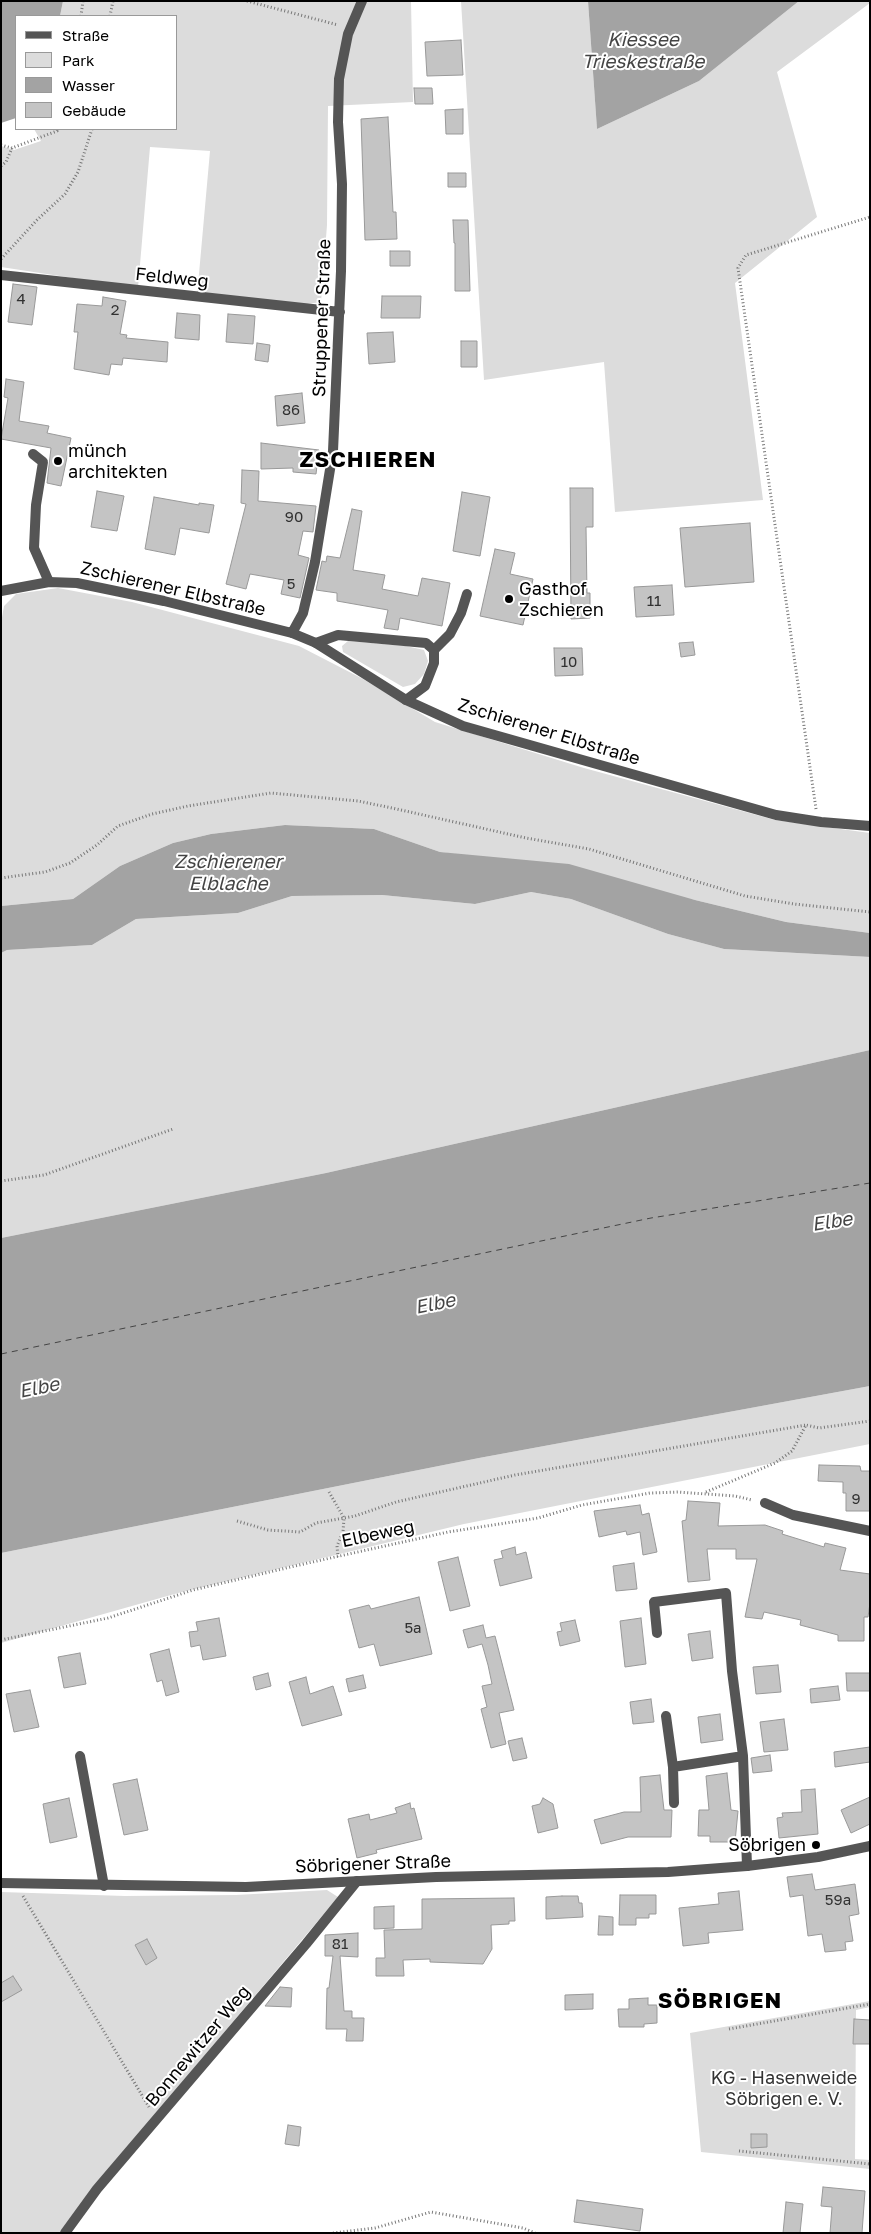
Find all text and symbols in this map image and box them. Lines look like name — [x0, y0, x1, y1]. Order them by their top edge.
legend — [15, 15, 178, 130]
text: Straße — [62, 26, 109, 44]
water label: Kiessee Trieskestraße — [582, 29, 704, 73]
text: Park — [62, 51, 94, 69]
text: Wasser — [62, 76, 115, 94]
text: Gebäude — [62, 101, 126, 119]
street label: Struppener Straße — [308, 239, 336, 397]
street label: Feldweg — [134, 263, 210, 293]
house number: 4 — [16, 290, 26, 308]
house number: 2 — [111, 301, 119, 319]
house number: 86 — [282, 401, 300, 419]
place label: münch architekten — [68, 440, 168, 482]
district label: ZSCHIEREN — [298, 447, 438, 473]
marker: münch architekten — [52, 455, 64, 467]
house number: 90 — [285, 508, 303, 526]
street label: Zschierener Elbstraße — [78, 557, 268, 621]
house number: 5 — [287, 575, 295, 593]
place label: Gasthof Zschieren — [519, 578, 604, 620]
house number: 11 — [647, 592, 661, 610]
marker: Gasthof Zschieren — [503, 593, 515, 605]
house number: 10 — [561, 653, 577, 671]
street label: Zschierener Elbstraße — [455, 694, 643, 770]
water label: Zschierener Elblache — [174, 851, 282, 895]
water label: Elbe — [810, 1208, 854, 1236]
water label: Elbe — [413, 1289, 457, 1319]
water label: Elbe — [17, 1373, 61, 1403]
house number: 9 — [851, 1490, 861, 1508]
street label: Elbeweg — [340, 1516, 416, 1552]
house number: 5a — [404, 1619, 422, 1637]
place label: Söbrigen — [728, 1834, 806, 1856]
marker: Söbrigen — [810, 1839, 822, 1851]
street label: Söbrigener Straße — [295, 1850, 451, 1878]
house number: 59a — [825, 1891, 851, 1909]
house number: 81 — [332, 1935, 348, 1953]
street label: Bonnewitzer Weg — [141, 1981, 255, 2111]
district label: SÖBRIGEN — [657, 1988, 783, 2014]
park label: KG - Hasenweide Söbrigen e. V. — [711, 2067, 857, 2110]

